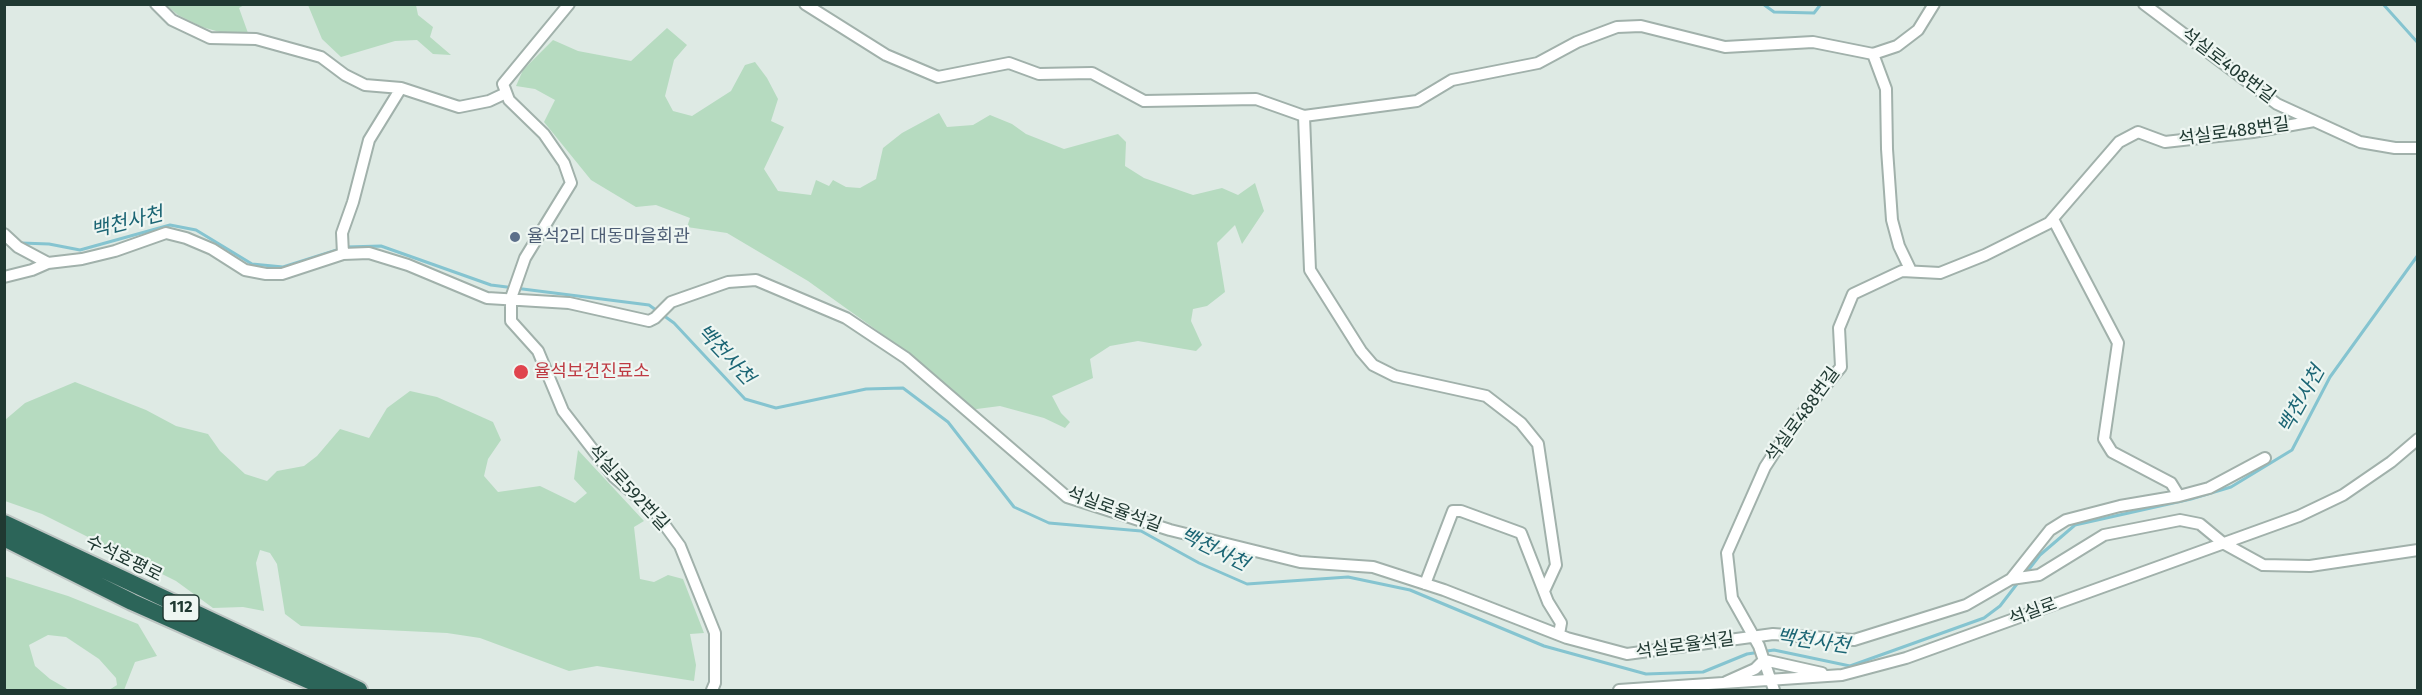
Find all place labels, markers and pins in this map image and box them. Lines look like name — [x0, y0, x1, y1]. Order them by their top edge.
place label: 율석2리 대동마을회관 — [527, 226, 690, 248]
marker: 율석2리 대동마을회관 — [508, 230, 522, 244]
place label: 율석보건진료소 — [534, 361, 650, 383]
marker: 율석보건진료소 — [512, 363, 530, 381]

